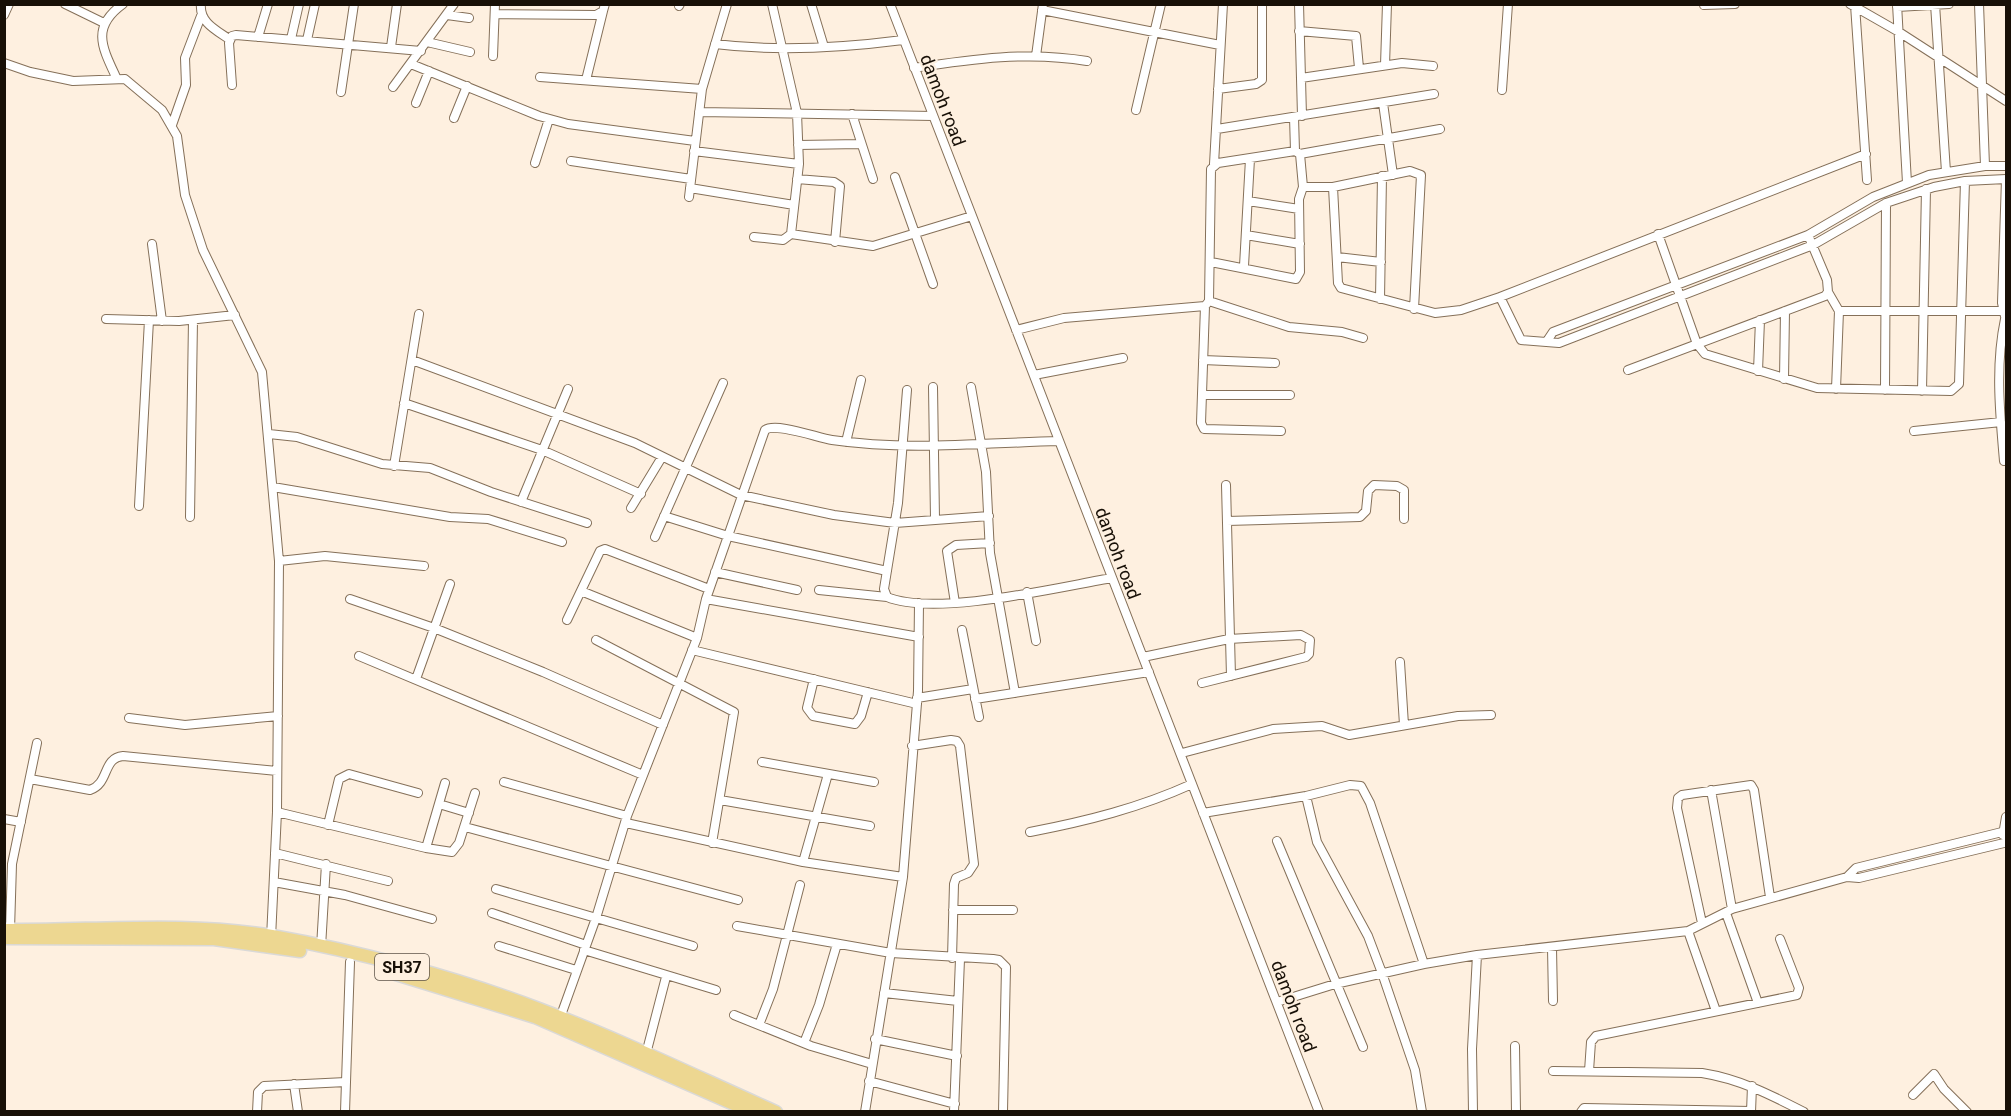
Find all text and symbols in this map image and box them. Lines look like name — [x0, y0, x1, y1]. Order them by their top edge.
street label: damoh road — [916, 51, 970, 149]
street label: damoh road — [1091, 504, 1145, 602]
road number: SH37 — [375, 954, 429, 980]
street label: damoh road — [1267, 957, 1321, 1055]

